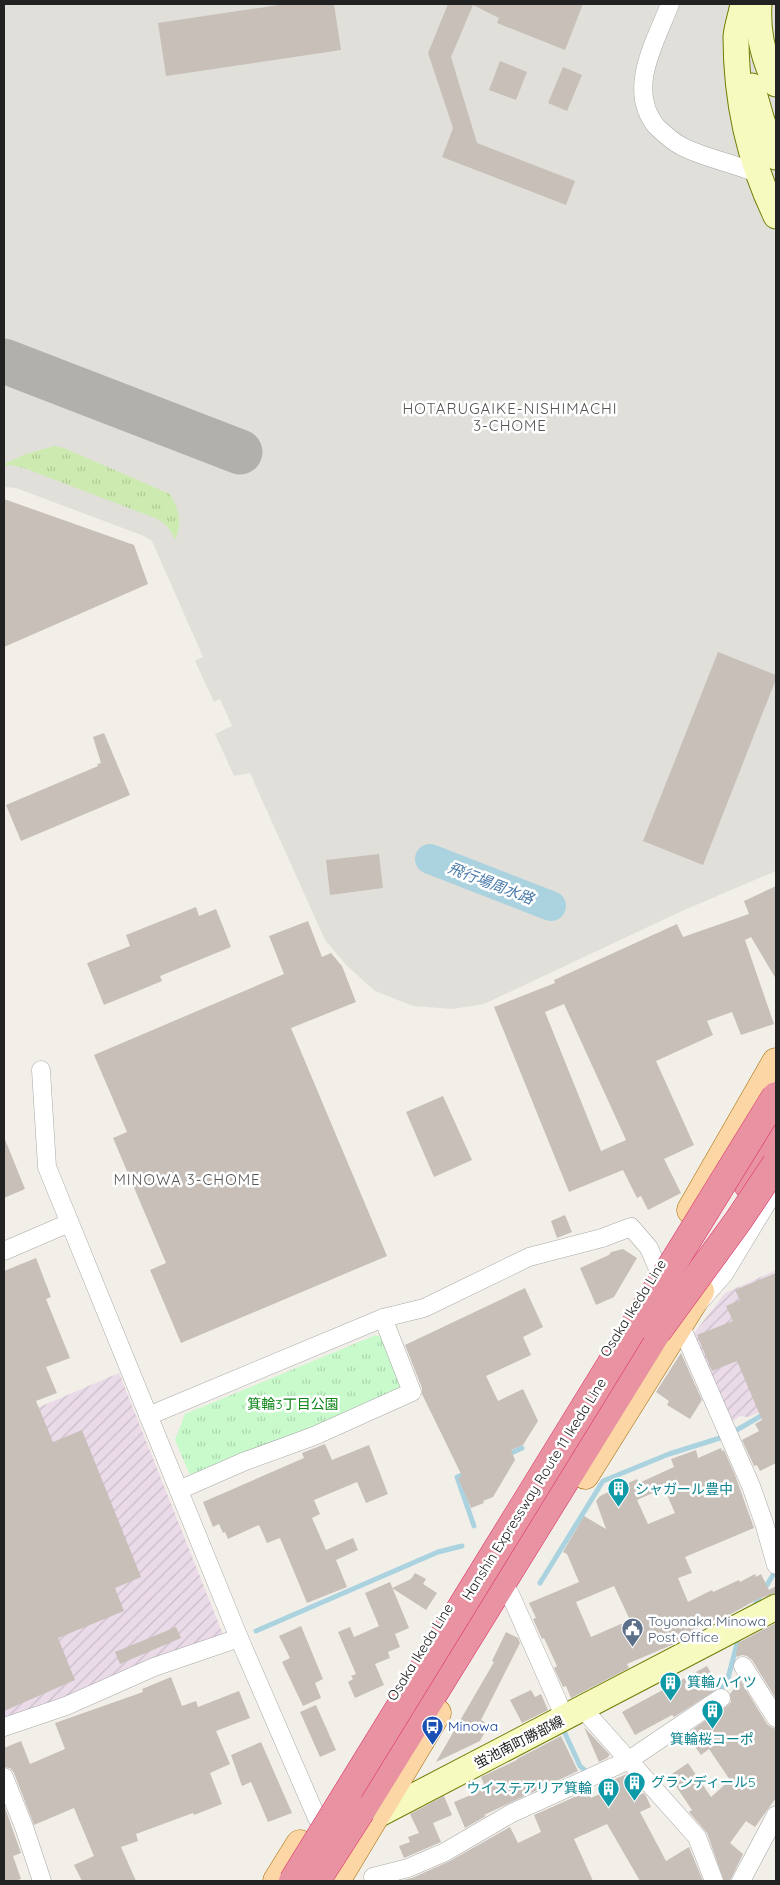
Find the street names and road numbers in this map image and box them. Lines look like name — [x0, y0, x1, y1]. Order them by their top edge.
street label: Osaka Ikeda Line — [596, 1256, 670, 1360]
street label: Hanshin Expressway Route 11 Ikeda Line — [458, 1375, 610, 1603]
street label: Osaka Ikeda Line — [383, 1600, 457, 1704]
street label: 蛍池南町勝部線 — [471, 1712, 567, 1772]

